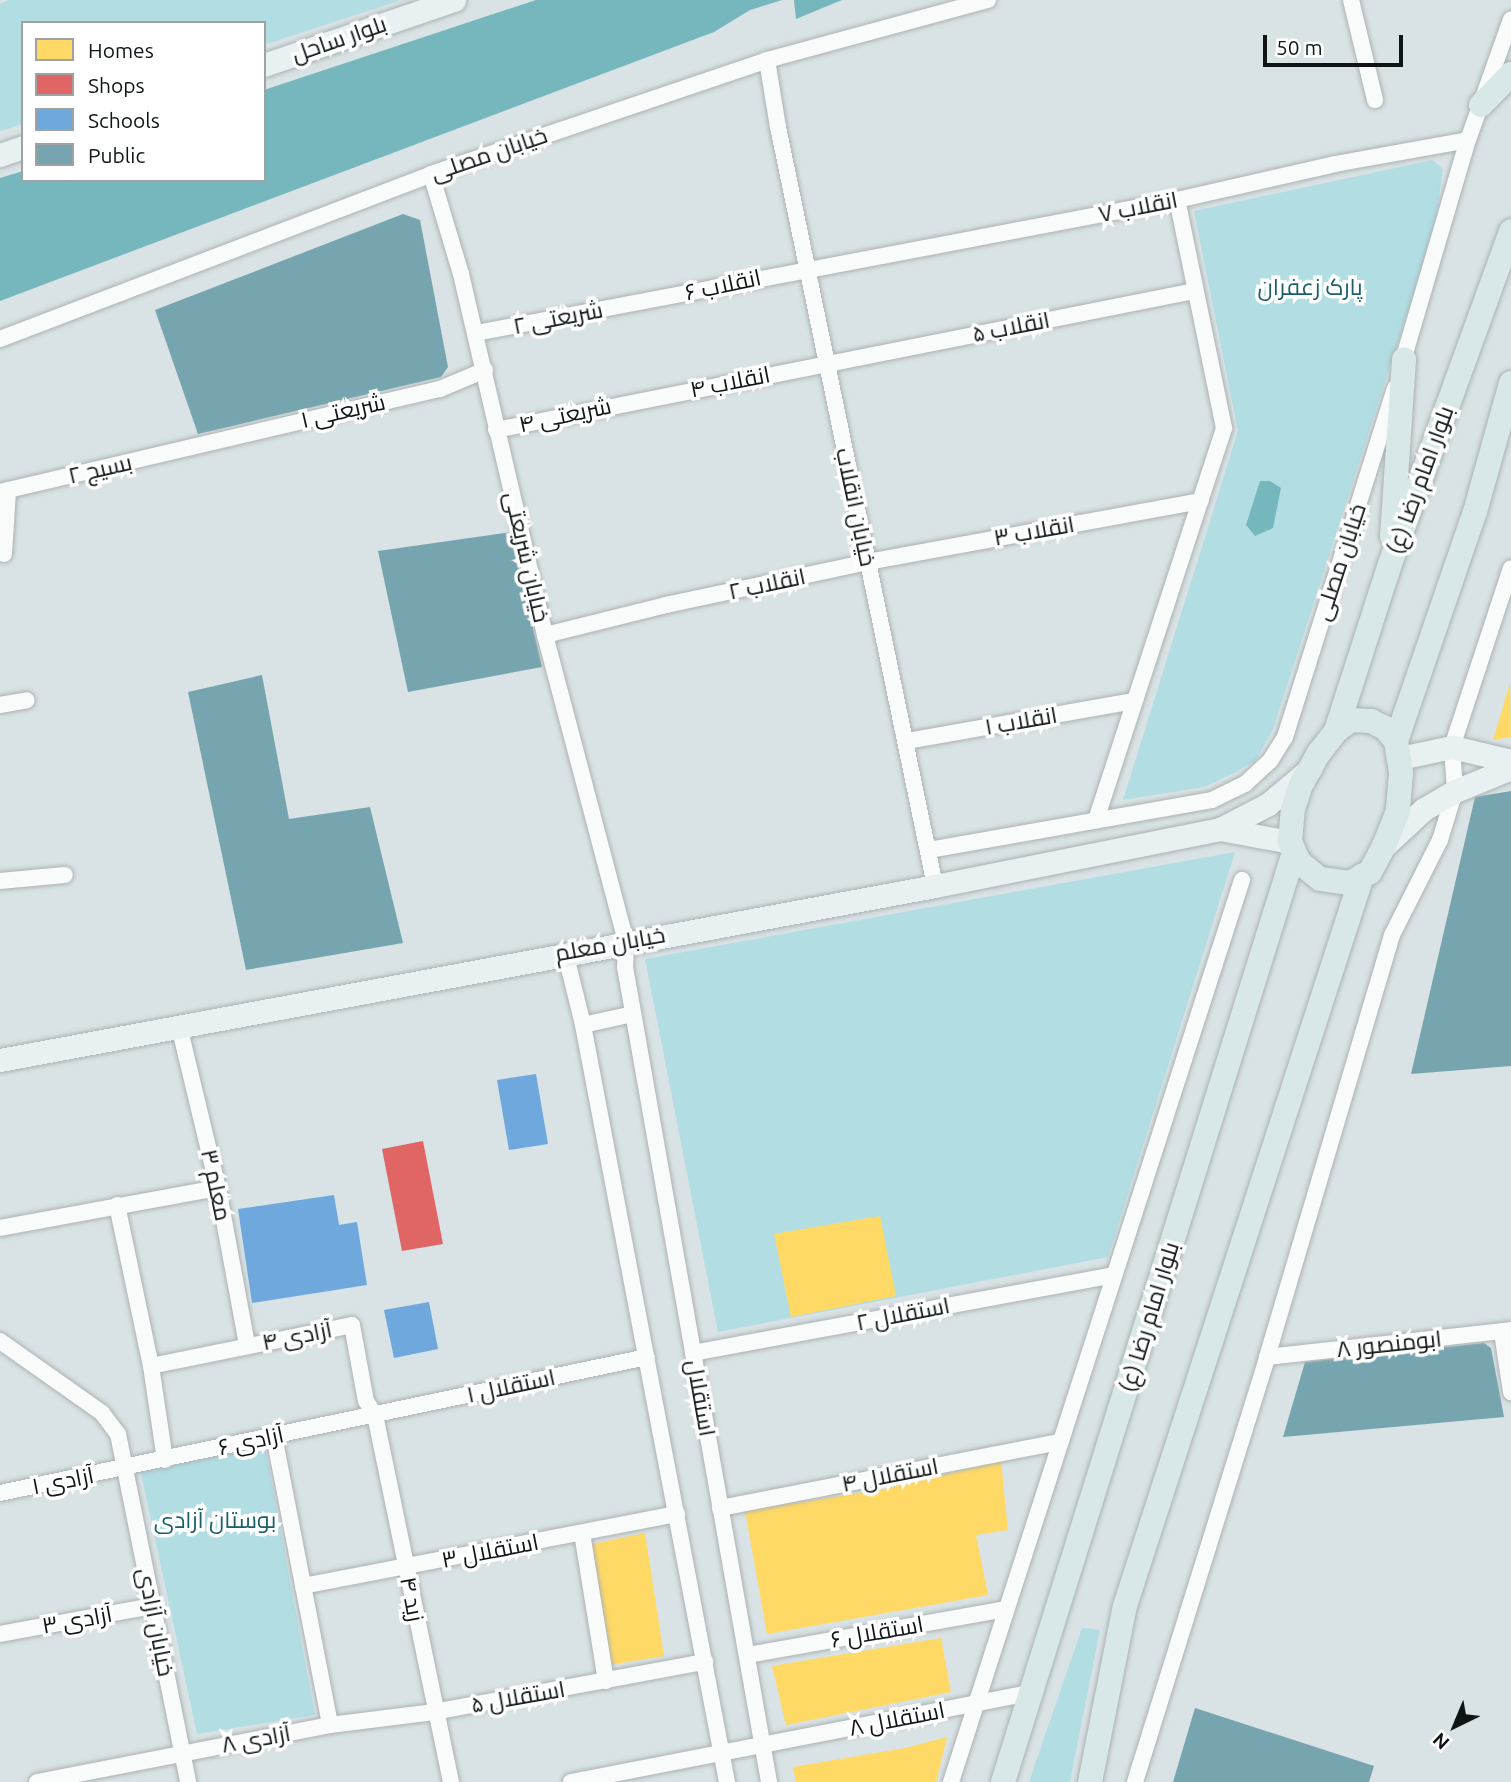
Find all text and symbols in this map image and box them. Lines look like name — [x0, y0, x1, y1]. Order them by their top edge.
street label: بلوار ساحل — [288, 10, 390, 68]
legend — [21, 21, 266, 182]
scale bar — [1266, 21, 1406, 65]
text: 50 m — [1276, 35, 1323, 59]
text: Homes — [88, 38, 154, 62]
text: Shops — [88, 73, 145, 97]
text: Schools — [88, 108, 160, 132]
street label: خیابان مصلی — [427, 121, 551, 187]
text: Public — [88, 143, 145, 167]
street label: انقلاب ۷ — [1096, 186, 1180, 228]
street label: انقلاب ۶ — [683, 264, 763, 306]
park label: پارک زعفران — [1257, 273, 1363, 301]
street label: شریعتی ۲ — [511, 296, 605, 340]
street label: انقلاب ۵ — [970, 306, 1052, 348]
street label: انقلاب ۴ — [688, 361, 772, 403]
street label: شریعتی ۱ — [298, 388, 388, 434]
street label: شریعتی ۴ — [516, 392, 614, 438]
street label: بلوار امام رضا (ع) — [1380, 402, 1460, 558]
street label: خیابان انقلاب — [830, 445, 882, 569]
street label: بسیج ۲ — [65, 448, 135, 490]
street label: خیابان شریعتی — [499, 489, 555, 625]
street label: خیابان مصلی — [1308, 500, 1372, 624]
street label: انقلاب ۳ — [992, 510, 1076, 552]
street label: انقلاب ۲ — [726, 562, 808, 606]
street label: انقلاب ۱ — [983, 701, 1059, 741]
street label: خیابان معلم — [553, 921, 667, 967]
street label: معلم ۳ — [195, 1147, 237, 1223]
street label: بلوار امام رضا (ع) — [1113, 1239, 1185, 1395]
street label: استقلال ۲ — [854, 1291, 952, 1337]
street label: آزادی ۴ — [260, 1316, 334, 1356]
street label: ابومنصور ۸ — [1335, 1325, 1443, 1363]
street label: استقلال — [681, 1357, 721, 1439]
street label: استقلال ۱ — [464, 1363, 558, 1409]
street label: آزادی ۶ — [216, 1421, 286, 1461]
street label: استقلال ۴ — [839, 1452, 941, 1498]
street label: آزادی ۱ — [30, 1461, 96, 1501]
park label: بوستان آزادی — [154, 1506, 276, 1534]
street label: استقلال ۳ — [439, 1528, 541, 1574]
street label: خیابان آزادی — [132, 1565, 180, 1679]
street label: زید ۴ — [394, 1574, 430, 1624]
street label: آزادی ۳ — [40, 1600, 114, 1640]
street label: استقلال ۶ — [828, 1610, 926, 1654]
street label: استقلال ۵ — [469, 1675, 567, 1719]
north arrow — [1420, 1691, 1490, 1761]
street label: استقلال ۸ — [847, 1696, 947, 1742]
street label: آزادی ۸ — [219, 1719, 293, 1759]
text: N — [1428, 1728, 1453, 1754]

